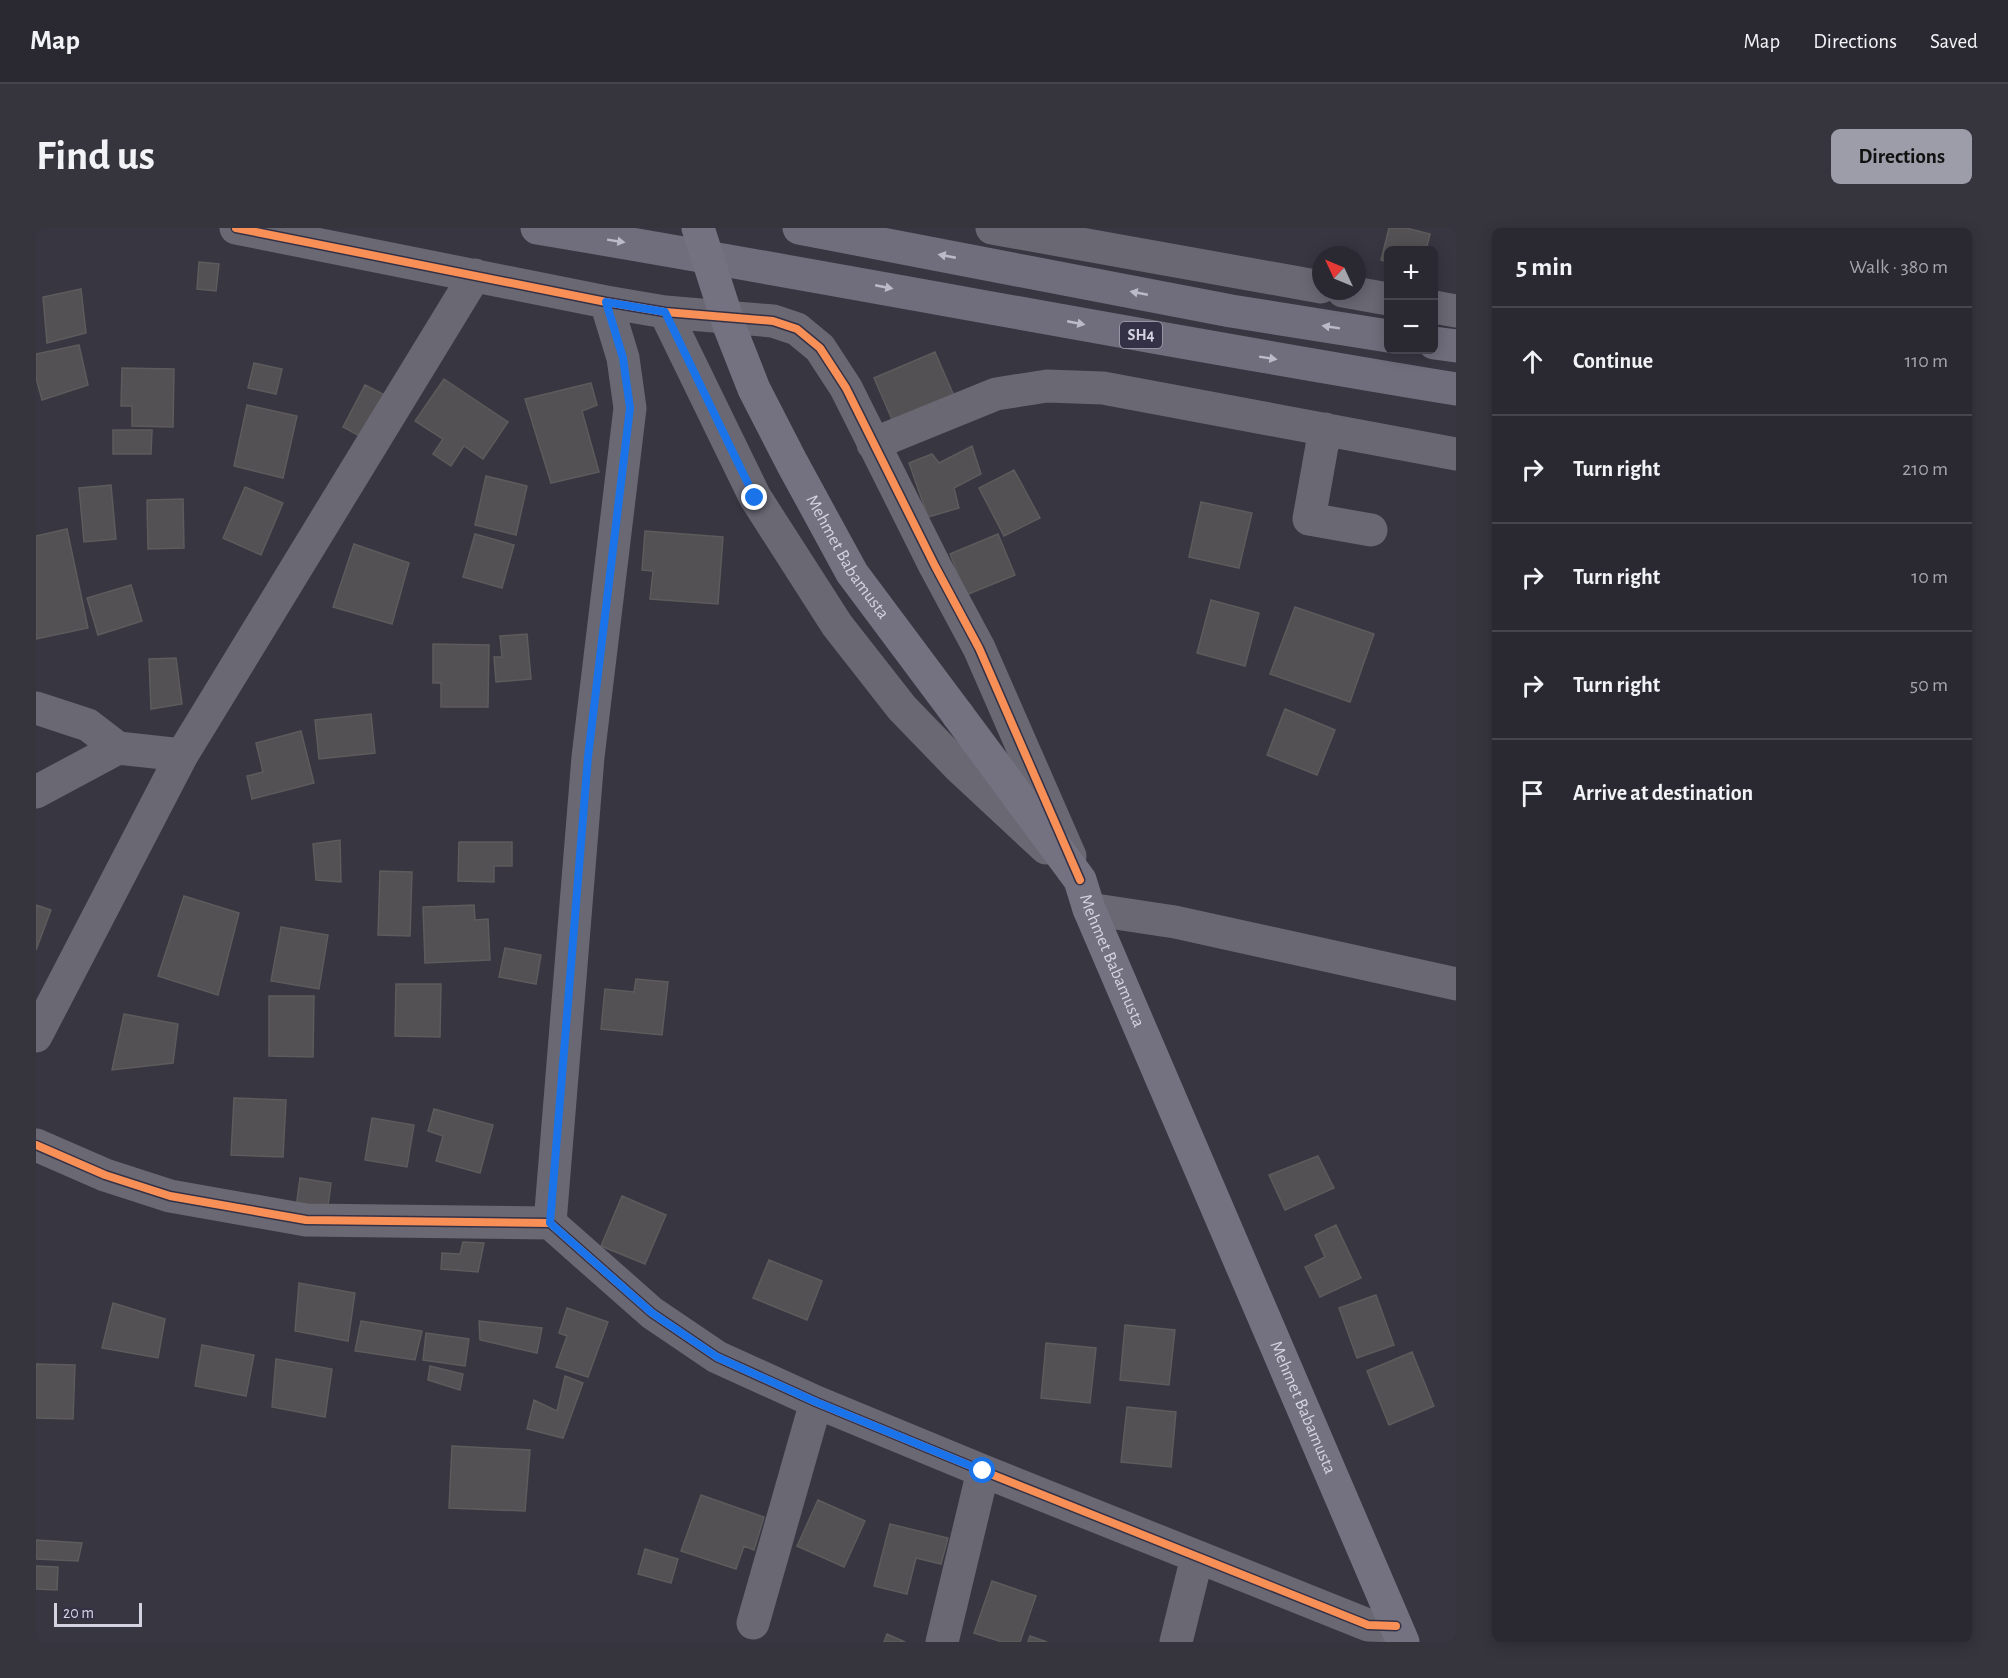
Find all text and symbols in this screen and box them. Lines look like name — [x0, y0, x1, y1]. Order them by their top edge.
text: Map — [30, 27, 80, 55]
text: Map — [1744, 31, 1780, 52]
text: Directions — [1813, 31, 1897, 52]
text: Saved — [1930, 31, 1978, 52]
button: Directions — [1831, 129, 1972, 184]
text: Find us — [36, 135, 155, 177]
one-way arrow — [606, 237, 625, 246]
north arrow — [1312, 246, 1366, 300]
map controls — [1384, 246, 1438, 354]
button: + — [1384, 246, 1438, 300]
one-way arrow — [938, 251, 957, 260]
text: 5 min — [1516, 254, 1573, 280]
text: Walk · 380 m — [1849, 257, 1948, 277]
one-way arrow — [875, 283, 894, 292]
one-way arrow — [1129, 288, 1148, 297]
button: − — [1384, 300, 1438, 354]
one-way arrow — [1066, 319, 1085, 328]
road number: SH4 — [1120, 322, 1162, 348]
one-way arrow — [1321, 322, 1340, 331]
icon: ahead — [1516, 345, 1549, 378]
text: Continue — [1573, 350, 1653, 372]
text: 110 m — [1904, 351, 1948, 371]
one-way arrow — [1258, 354, 1277, 363]
icon: right — [1516, 453, 1549, 486]
text: Turn right — [1573, 458, 1660, 480]
text: 210 m — [1902, 459, 1948, 479]
route end — [741, 484, 767, 510]
street label: Mehmet Babamusta — [802, 492, 892, 623]
icon: right — [1516, 561, 1549, 594]
text: Turn right — [1573, 566, 1660, 588]
text: 10 m — [1911, 567, 1948, 587]
icon: right — [1516, 669, 1549, 702]
text: Turn right — [1573, 674, 1660, 696]
text: 50 m — [1910, 675, 1948, 695]
icon: arrive — [1516, 777, 1549, 810]
text: Arrive at destination — [1573, 782, 1753, 804]
street label: Mehmet Babamusta — [1076, 892, 1148, 1030]
street label: Mehmet Babamusta — [1266, 1339, 1339, 1477]
route start — [969, 1457, 995, 1483]
scale bar — [54, 1600, 142, 1628]
text: 20 m — [63, 1605, 94, 1621]

